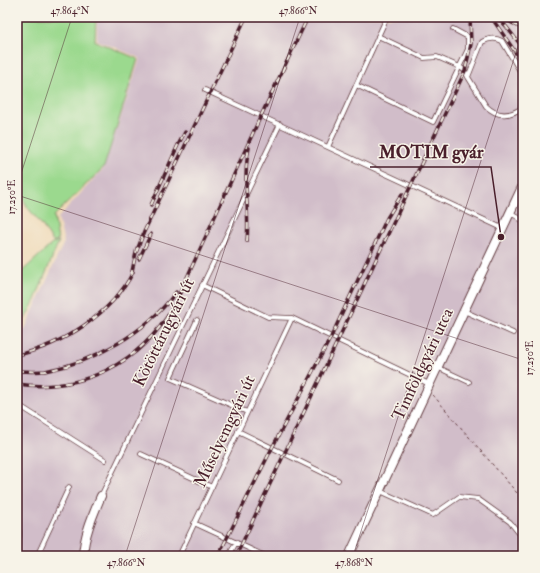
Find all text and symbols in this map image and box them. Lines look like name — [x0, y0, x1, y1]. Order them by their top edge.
text: 47.864°N — [50, 5, 90, 17]
text: 47.866°N — [279, 5, 317, 17]
callout: MOTIM gyár — [370, 137, 491, 167]
text: MOTIM gyár — [378, 141, 484, 164]
text: 17.250°E — [6, 179, 18, 215]
street label: Kötöttárugyári út — [128, 274, 200, 390]
street label: Timföldgyári utca — [387, 304, 459, 424]
text: 17.250°E — [524, 340, 536, 376]
street label: Műselyemgyári út — [189, 371, 261, 491]
text: 47.866°N — [107, 557, 145, 569]
text: 47.868°N — [335, 557, 373, 569]

